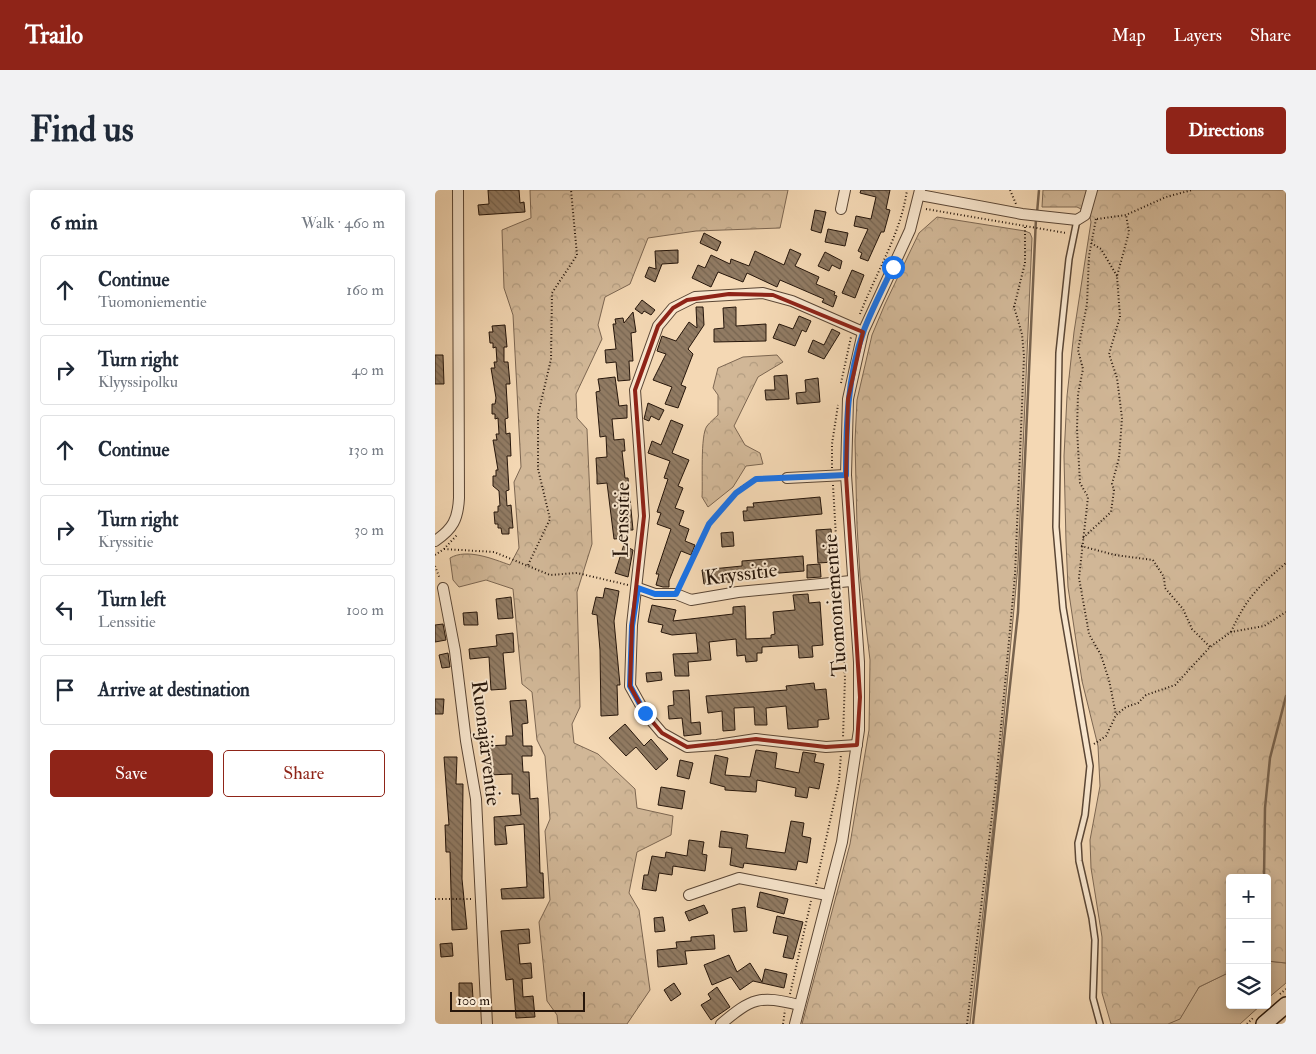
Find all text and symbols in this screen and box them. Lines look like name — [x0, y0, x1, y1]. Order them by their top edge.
text: Trailo — [25, 20, 83, 51]
text: Map — [1112, 24, 1146, 47]
text: Layers — [1174, 24, 1222, 47]
text: Share — [1250, 24, 1291, 47]
button: Directions — [1166, 107, 1286, 154]
text: Find us — [30, 108, 134, 152]
text: 6 min — [50, 209, 98, 236]
text: Walk · 460 m — [301, 213, 385, 233]
route start — [882, 256, 905, 279]
text: Continue — [98, 268, 169, 292]
icon: ahead — [51, 276, 79, 304]
text: 160 m — [346, 280, 384, 300]
text: Tuomoniementie — [98, 292, 207, 312]
text: Turn right — [98, 348, 178, 372]
icon: right — [51, 356, 79, 384]
text: 40 m — [351, 360, 384, 380]
text: Klyyssipolku — [98, 372, 178, 392]
icon: ahead — [51, 436, 79, 464]
text: Continue — [98, 438, 169, 462]
text: 130 m — [348, 440, 384, 460]
street label: Lenssitie — [608, 482, 636, 558]
text: Turn right — [98, 508, 178, 532]
icon: right — [51, 516, 79, 544]
text: 30 m — [354, 520, 384, 540]
text: Kryssitie — [98, 532, 153, 552]
street label: Tuomoniementie — [817, 533, 853, 677]
street label: Kryssitie — [703, 556, 779, 592]
text: Turn left — [98, 588, 166, 612]
icon: left — [51, 596, 79, 624]
text: 100 m — [346, 600, 384, 620]
text: Lenssitie — [98, 612, 156, 632]
icon: arrive — [51, 676, 79, 704]
text: Arrive at destination — [98, 678, 250, 702]
street label: Ruonajärventie — [465, 679, 507, 807]
route end — [634, 702, 657, 725]
button: Save — [50, 750, 213, 797]
button: Share — [223, 750, 385, 797]
map controls — [1226, 874, 1271, 1009]
button: + — [1226, 874, 1271, 919]
button: − — [1226, 919, 1271, 964]
button: layers — [1226, 964, 1271, 1009]
scale bar — [450, 989, 585, 1012]
text: 100 m — [457, 992, 490, 1009]

